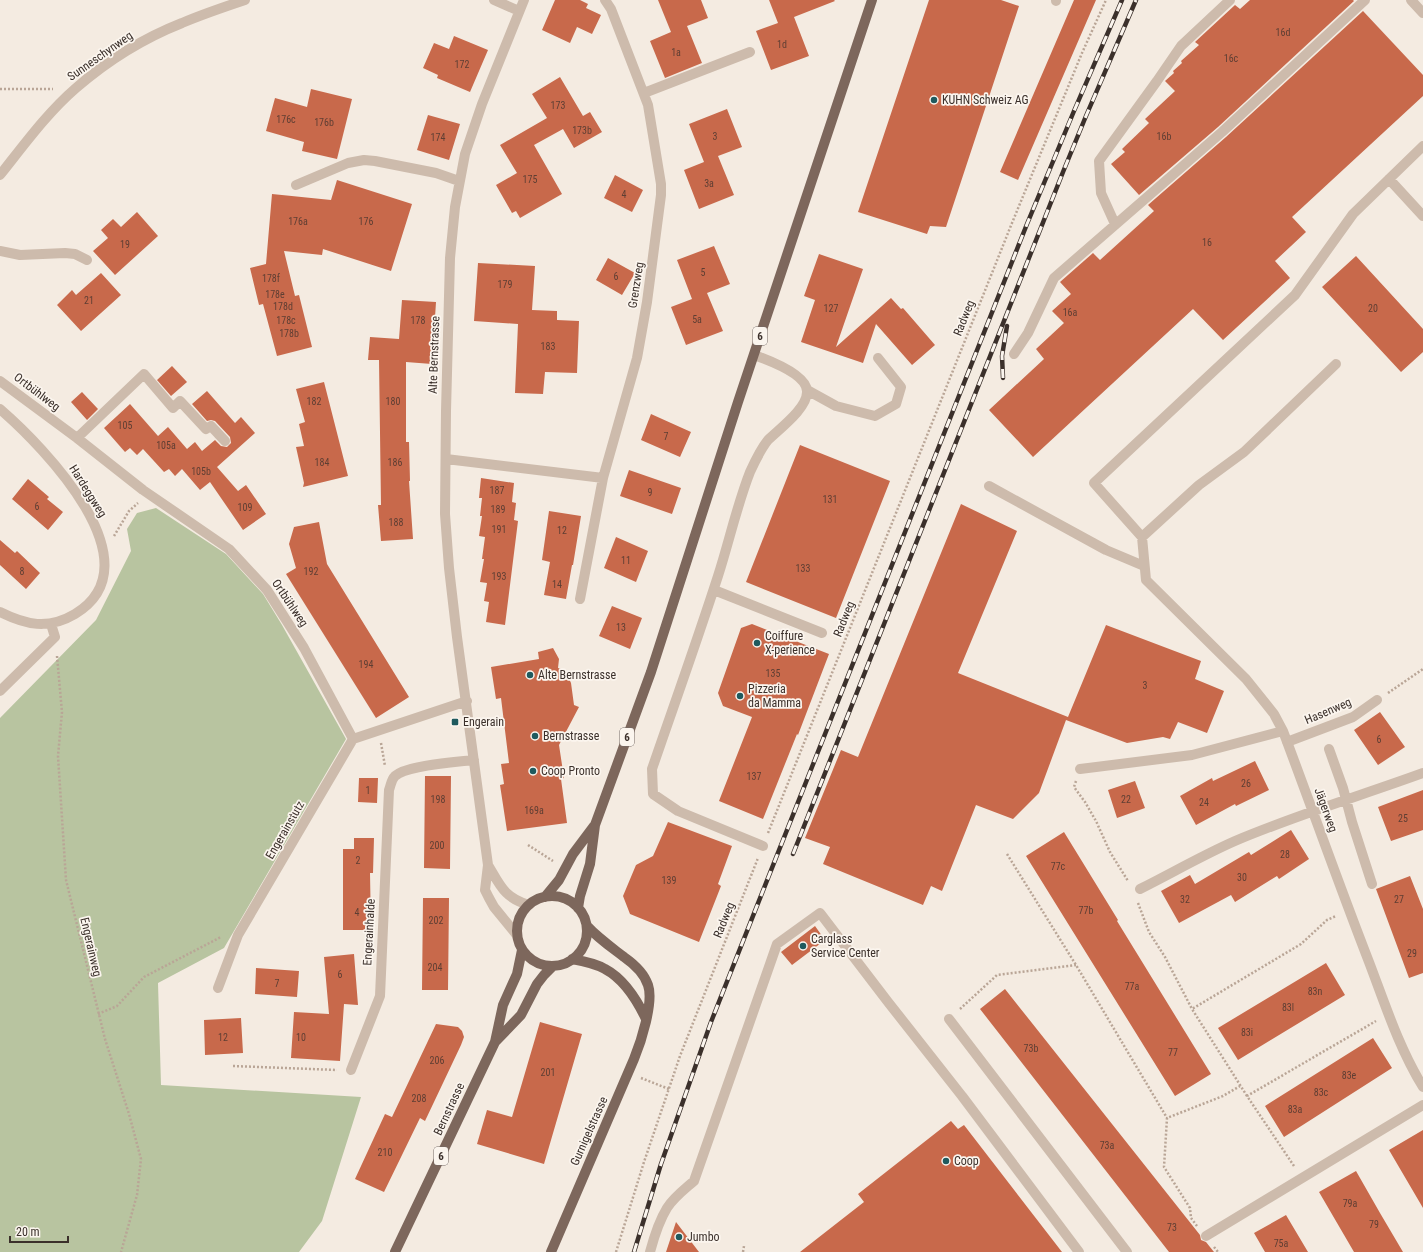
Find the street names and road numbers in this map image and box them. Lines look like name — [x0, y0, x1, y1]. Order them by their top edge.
street label: Sunneschynweg — [65, 28, 135, 84]
street label: Grenzweg — [625, 261, 647, 309]
street label: Radweg — [951, 298, 978, 338]
street label: Alte Bernstrasse — [426, 315, 442, 394]
road number: 6 — [753, 327, 767, 345]
street label: Ortbühlweg — [11, 370, 63, 414]
street label: Hardeggweg — [66, 462, 110, 520]
street label: Ortbühlweg — [269, 577, 311, 629]
street label: Radweg — [831, 599, 858, 639]
street label: Hasenweg — [1303, 695, 1354, 727]
road number: 6 — [620, 728, 634, 746]
street label: Jägerweg — [1312, 786, 1341, 834]
street label: Engerainstutz — [263, 798, 307, 862]
street label: Engerainhalde — [360, 898, 378, 966]
street label: Radweg — [711, 900, 738, 940]
street label: Engerainweg — [77, 916, 105, 978]
street label: Bernstrasse — [431, 1080, 467, 1138]
street label: Gurnigelstrasse — [568, 1094, 611, 1168]
road number: 6 — [434, 1147, 448, 1165]

